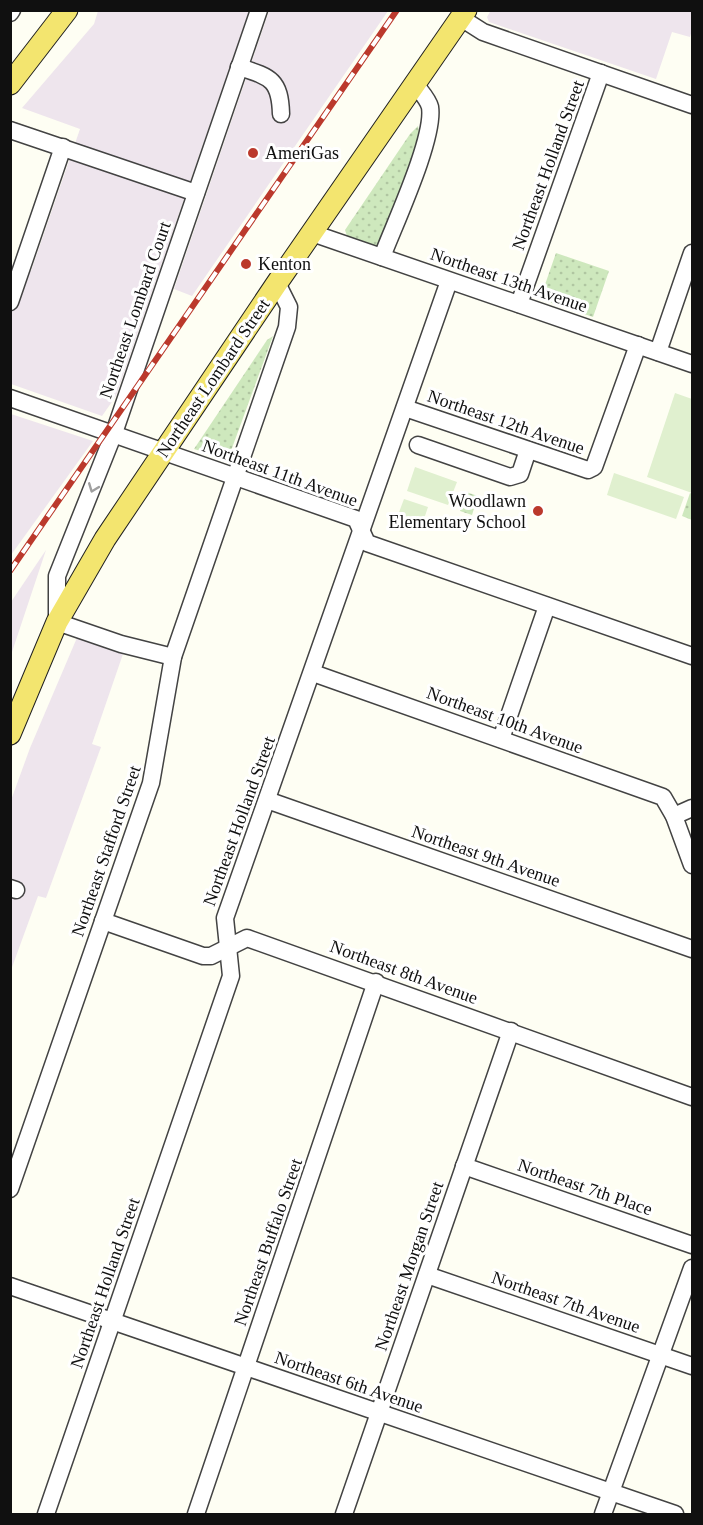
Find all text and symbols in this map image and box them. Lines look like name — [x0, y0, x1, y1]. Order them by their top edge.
street label: Northeast Holland Street — [508, 77, 588, 253]
place label: AmeriGas — [265, 143, 339, 163]
marker: AmeriGas — [246, 146, 260, 160]
street label: Northeast Lombard Court — [95, 219, 175, 401]
street label: Northeast 13th Avenue — [428, 244, 590, 316]
place label: Kenton — [258, 254, 311, 274]
marker: Kenton — [239, 257, 253, 271]
street label: Northeast Lombard Street — [152, 295, 274, 461]
street label: Northeast 12th Avenue — [425, 386, 587, 458]
street label: Northeast 11th Avenue — [200, 436, 360, 510]
one-way arrow — [87, 482, 100, 492]
place label: Woodlawn Elementary School — [389, 491, 526, 532]
marker: Woodlawn Elementary School — [531, 504, 545, 518]
street label: Northeast 10th Avenue — [424, 682, 586, 758]
street label: Northeast Holland Street — [199, 733, 279, 909]
street label: Northeast Stafford Street — [67, 763, 145, 939]
street label: Northeast 9th Avenue — [409, 821, 563, 891]
street label: Northeast 8th Avenue — [327, 936, 481, 1008]
street label: Northeast 7th Place — [515, 1155, 655, 1219]
street label: Northeast Buffalo Street — [230, 1156, 306, 1328]
street label: Northeast Morgan Street — [371, 1179, 447, 1353]
street label: Northeast Holland Street — [66, 1195, 144, 1371]
street label: Northeast 7th Avenue — [489, 1267, 643, 1337]
street label: Northeast 6th Avenue — [272, 1347, 426, 1417]

